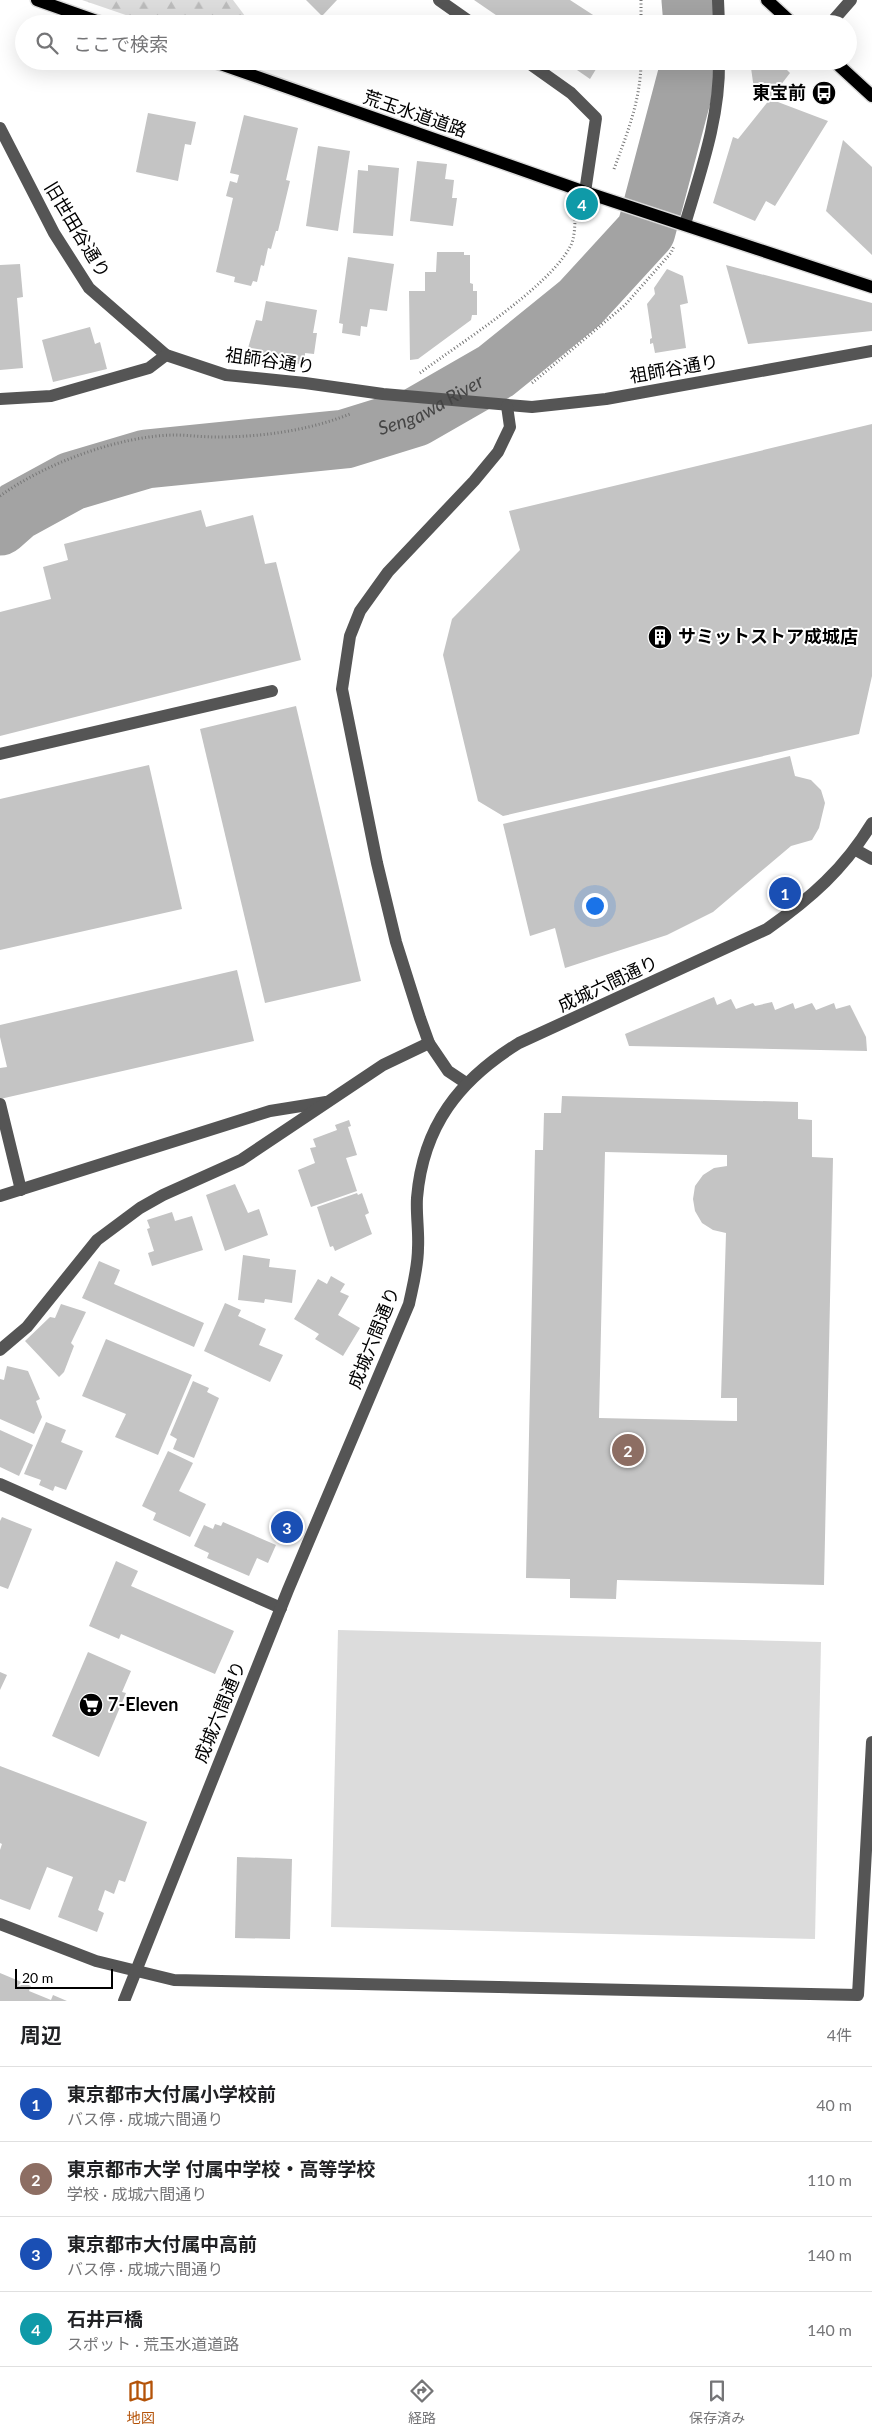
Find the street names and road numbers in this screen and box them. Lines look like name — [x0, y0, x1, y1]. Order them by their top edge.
street label: 荒玉水道道路 — [361, 85, 470, 141]
street label: 旧世田谷通り — [41, 178, 115, 281]
street label: 祖師谷通り — [224, 343, 316, 377]
street label: 祖師谷通り — [628, 349, 720, 387]
street label: 成城六間通り — [554, 950, 661, 1016]
street label: 成城六間通り — [343, 1283, 404, 1392]
street label: 成城六間通り — [189, 1657, 250, 1766]

